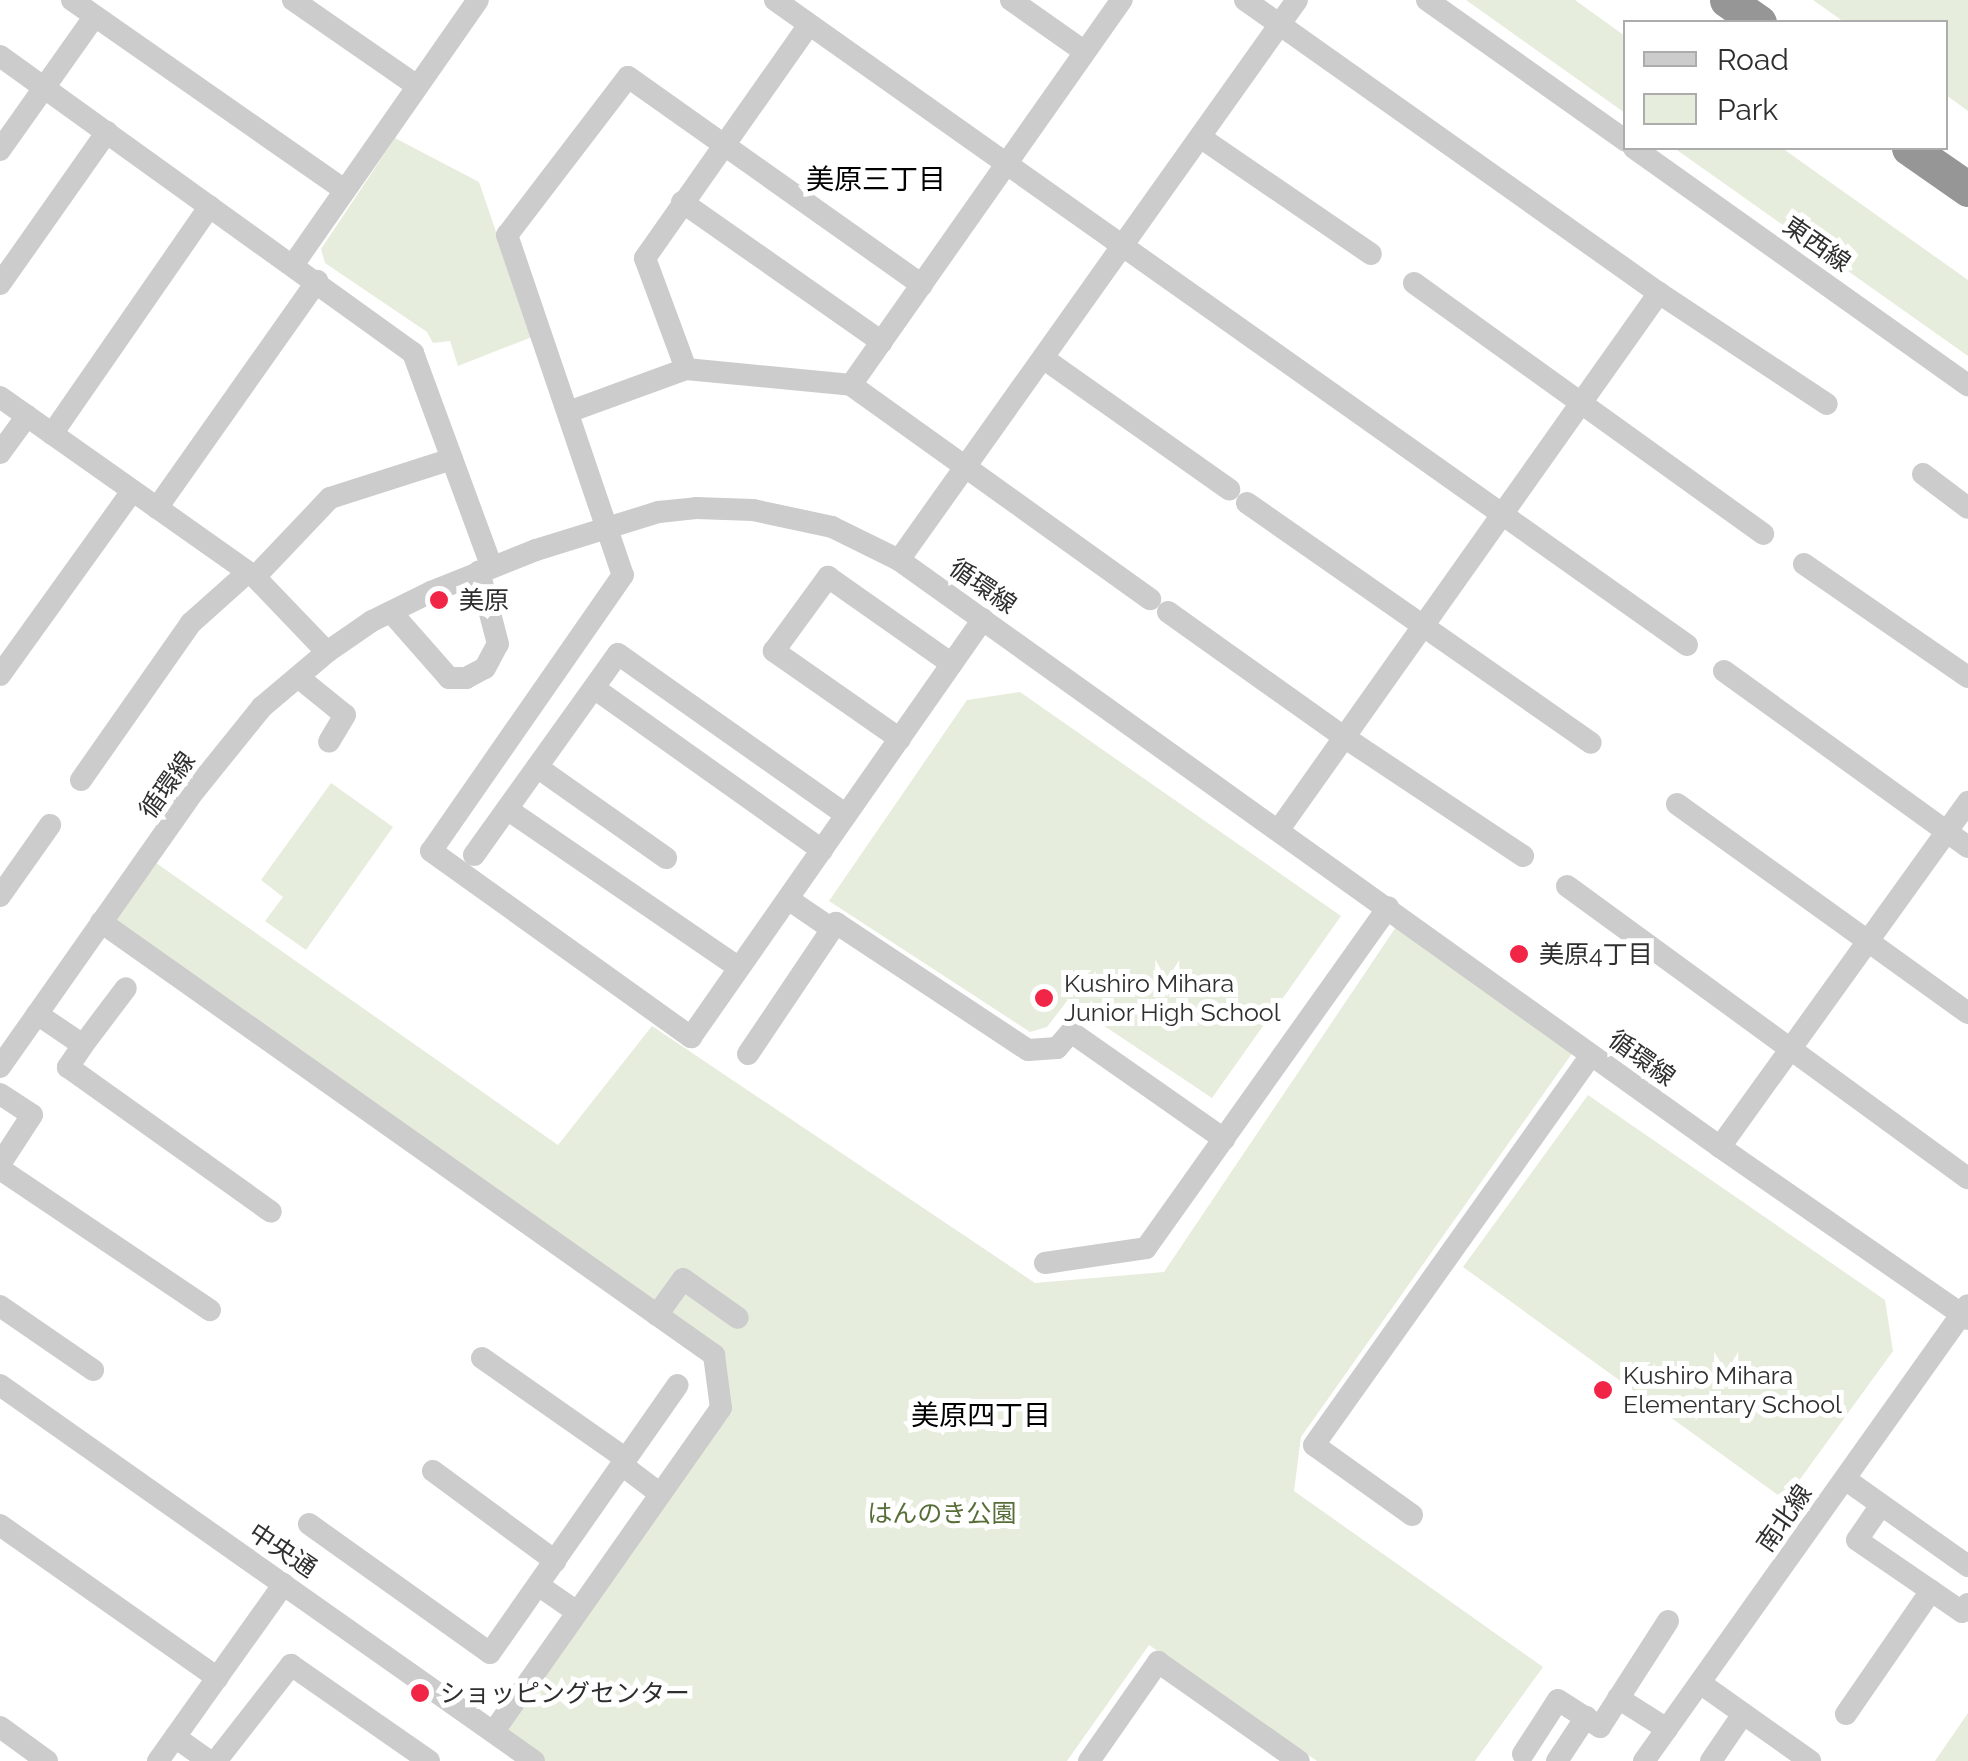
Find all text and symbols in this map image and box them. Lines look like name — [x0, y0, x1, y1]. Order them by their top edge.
legend — [1623, 20, 1948, 150]
text: Road — [1717, 42, 1789, 77]
text: Park — [1717, 92, 1778, 127]
district label: 美原三丁目 — [806, 163, 946, 197]
street label: 東西線 — [1778, 210, 1856, 278]
street label: 循環線 — [944, 552, 1022, 620]
place label: 美原 — [459, 585, 509, 615]
marker: 美原 — [428, 589, 450, 611]
street label: 循環線 — [133, 746, 201, 824]
place label: 美原4丁目 — [1539, 939, 1653, 969]
marker: 美原4丁目 — [1508, 943, 1530, 965]
place label: Kushiro Mihara Junior High School — [1064, 969, 1281, 1028]
marker: Kushiro Mihara Junior High School — [1033, 987, 1055, 1009]
street label: 循環線 — [1603, 1024, 1681, 1092]
place label: Kushiro Mihara Elementary School — [1623, 1361, 1843, 1420]
marker: Kushiro Mihara Elementary School — [1592, 1379, 1614, 1401]
district label: 美原四丁目 — [911, 1399, 1051, 1433]
street label: 南北線 — [1750, 1479, 1818, 1557]
park label: はんのき公園 — [867, 1498, 1017, 1528]
street label: 中央通 — [244, 1517, 322, 1583]
place label: ショッピングセンター — [440, 1678, 690, 1708]
marker: ショッピングセンター — [409, 1682, 431, 1704]

